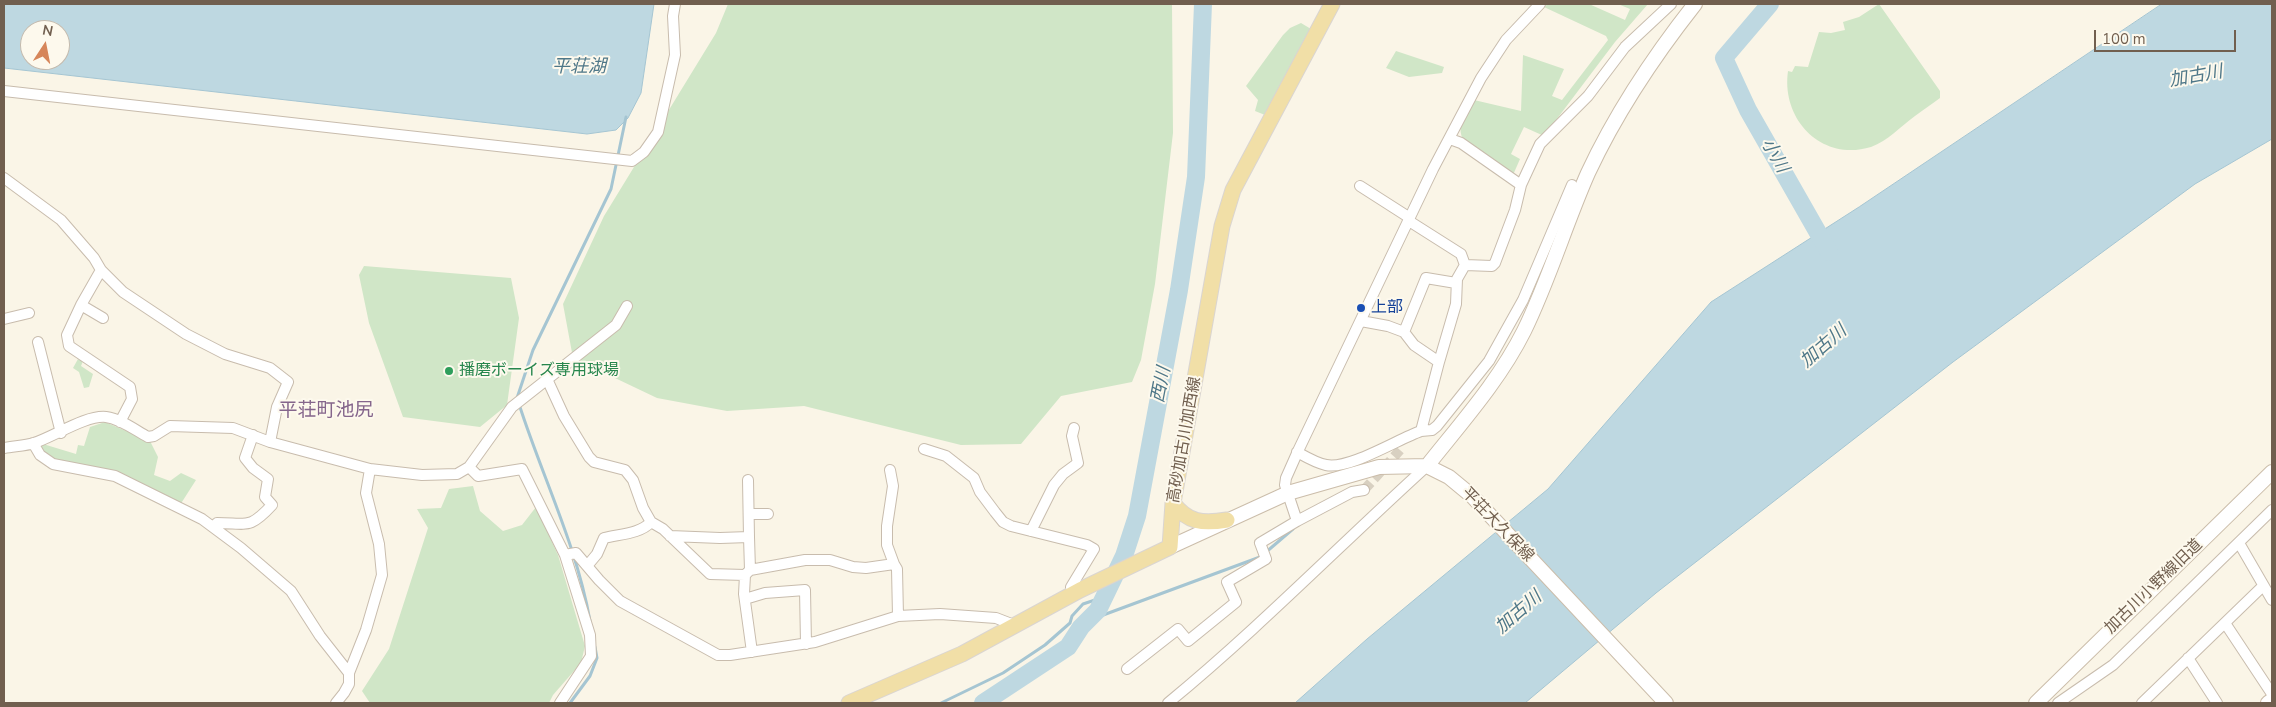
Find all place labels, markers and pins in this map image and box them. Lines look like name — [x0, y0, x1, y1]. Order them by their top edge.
place label: 上部 — [1371, 298, 1403, 318]
marker: 上部 — [1355, 302, 1367, 314]
place label: 播磨ボーイズ専用球場 — [459, 361, 619, 381]
marker: 播磨ボーイズ専用球場 — [443, 365, 455, 377]

